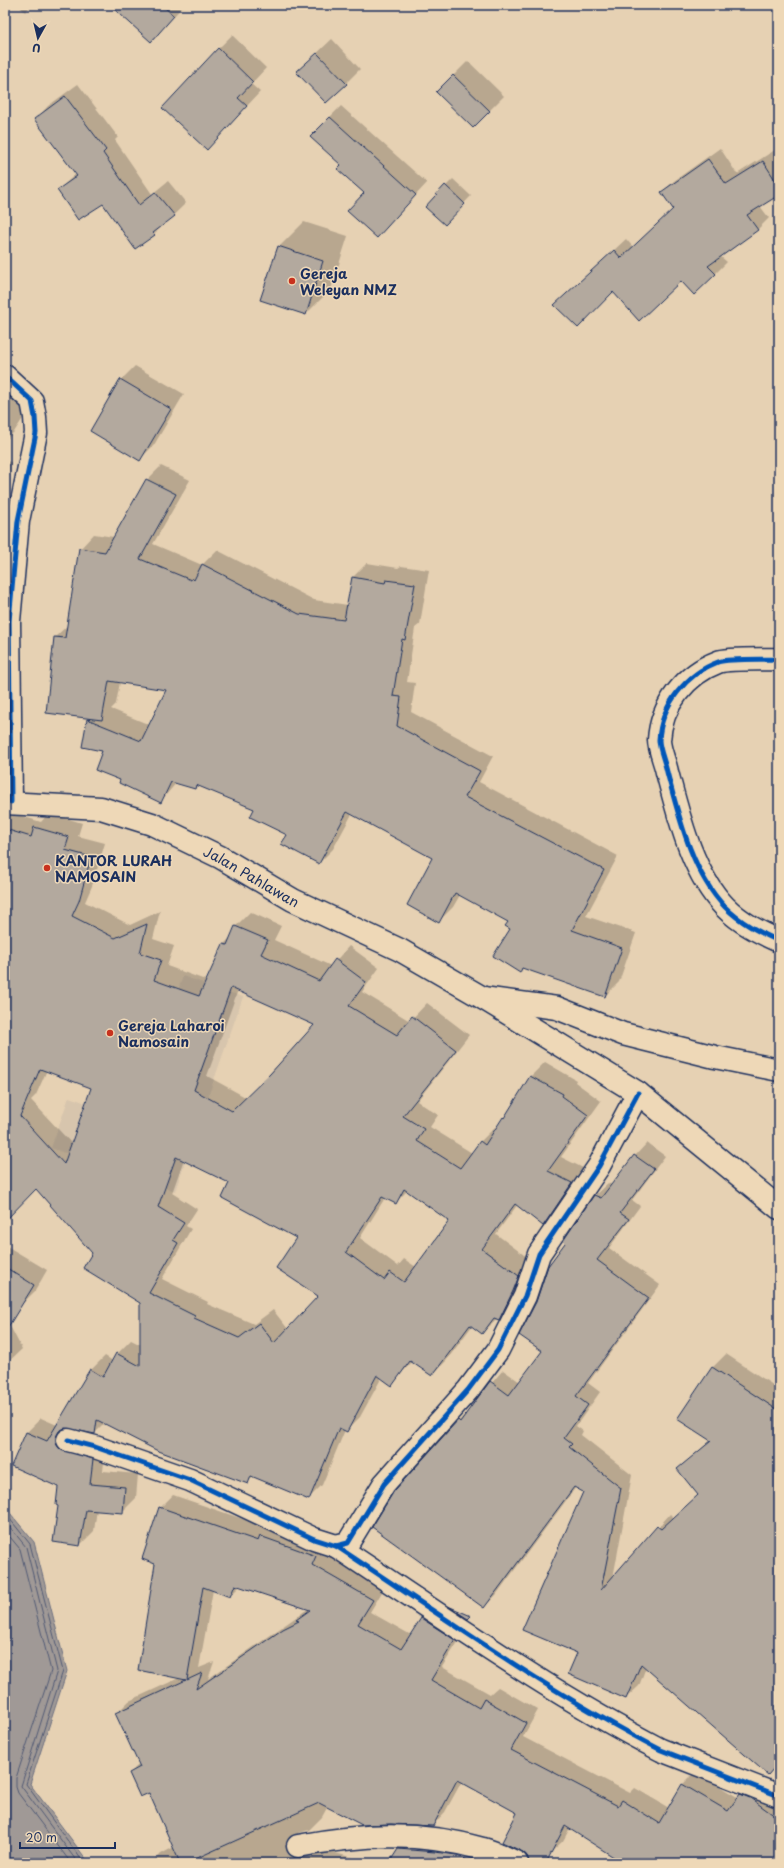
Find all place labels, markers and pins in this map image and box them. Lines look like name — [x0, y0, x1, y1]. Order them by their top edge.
place label: Gereja Weleyan NMZ — [300, 263, 397, 300]
marker: Gereja Weleyan NMZ — [287, 276, 297, 286]
place label: KANTOR LURAH NAMOSAIN — [55, 850, 172, 887]
marker: KANTOR LURAH NAMOSAIN — [42, 863, 52, 873]
place label: Gereja Laharoi Namosain — [118, 1015, 225, 1052]
marker: Gereja Laharoi Namosain — [105, 1028, 115, 1038]

